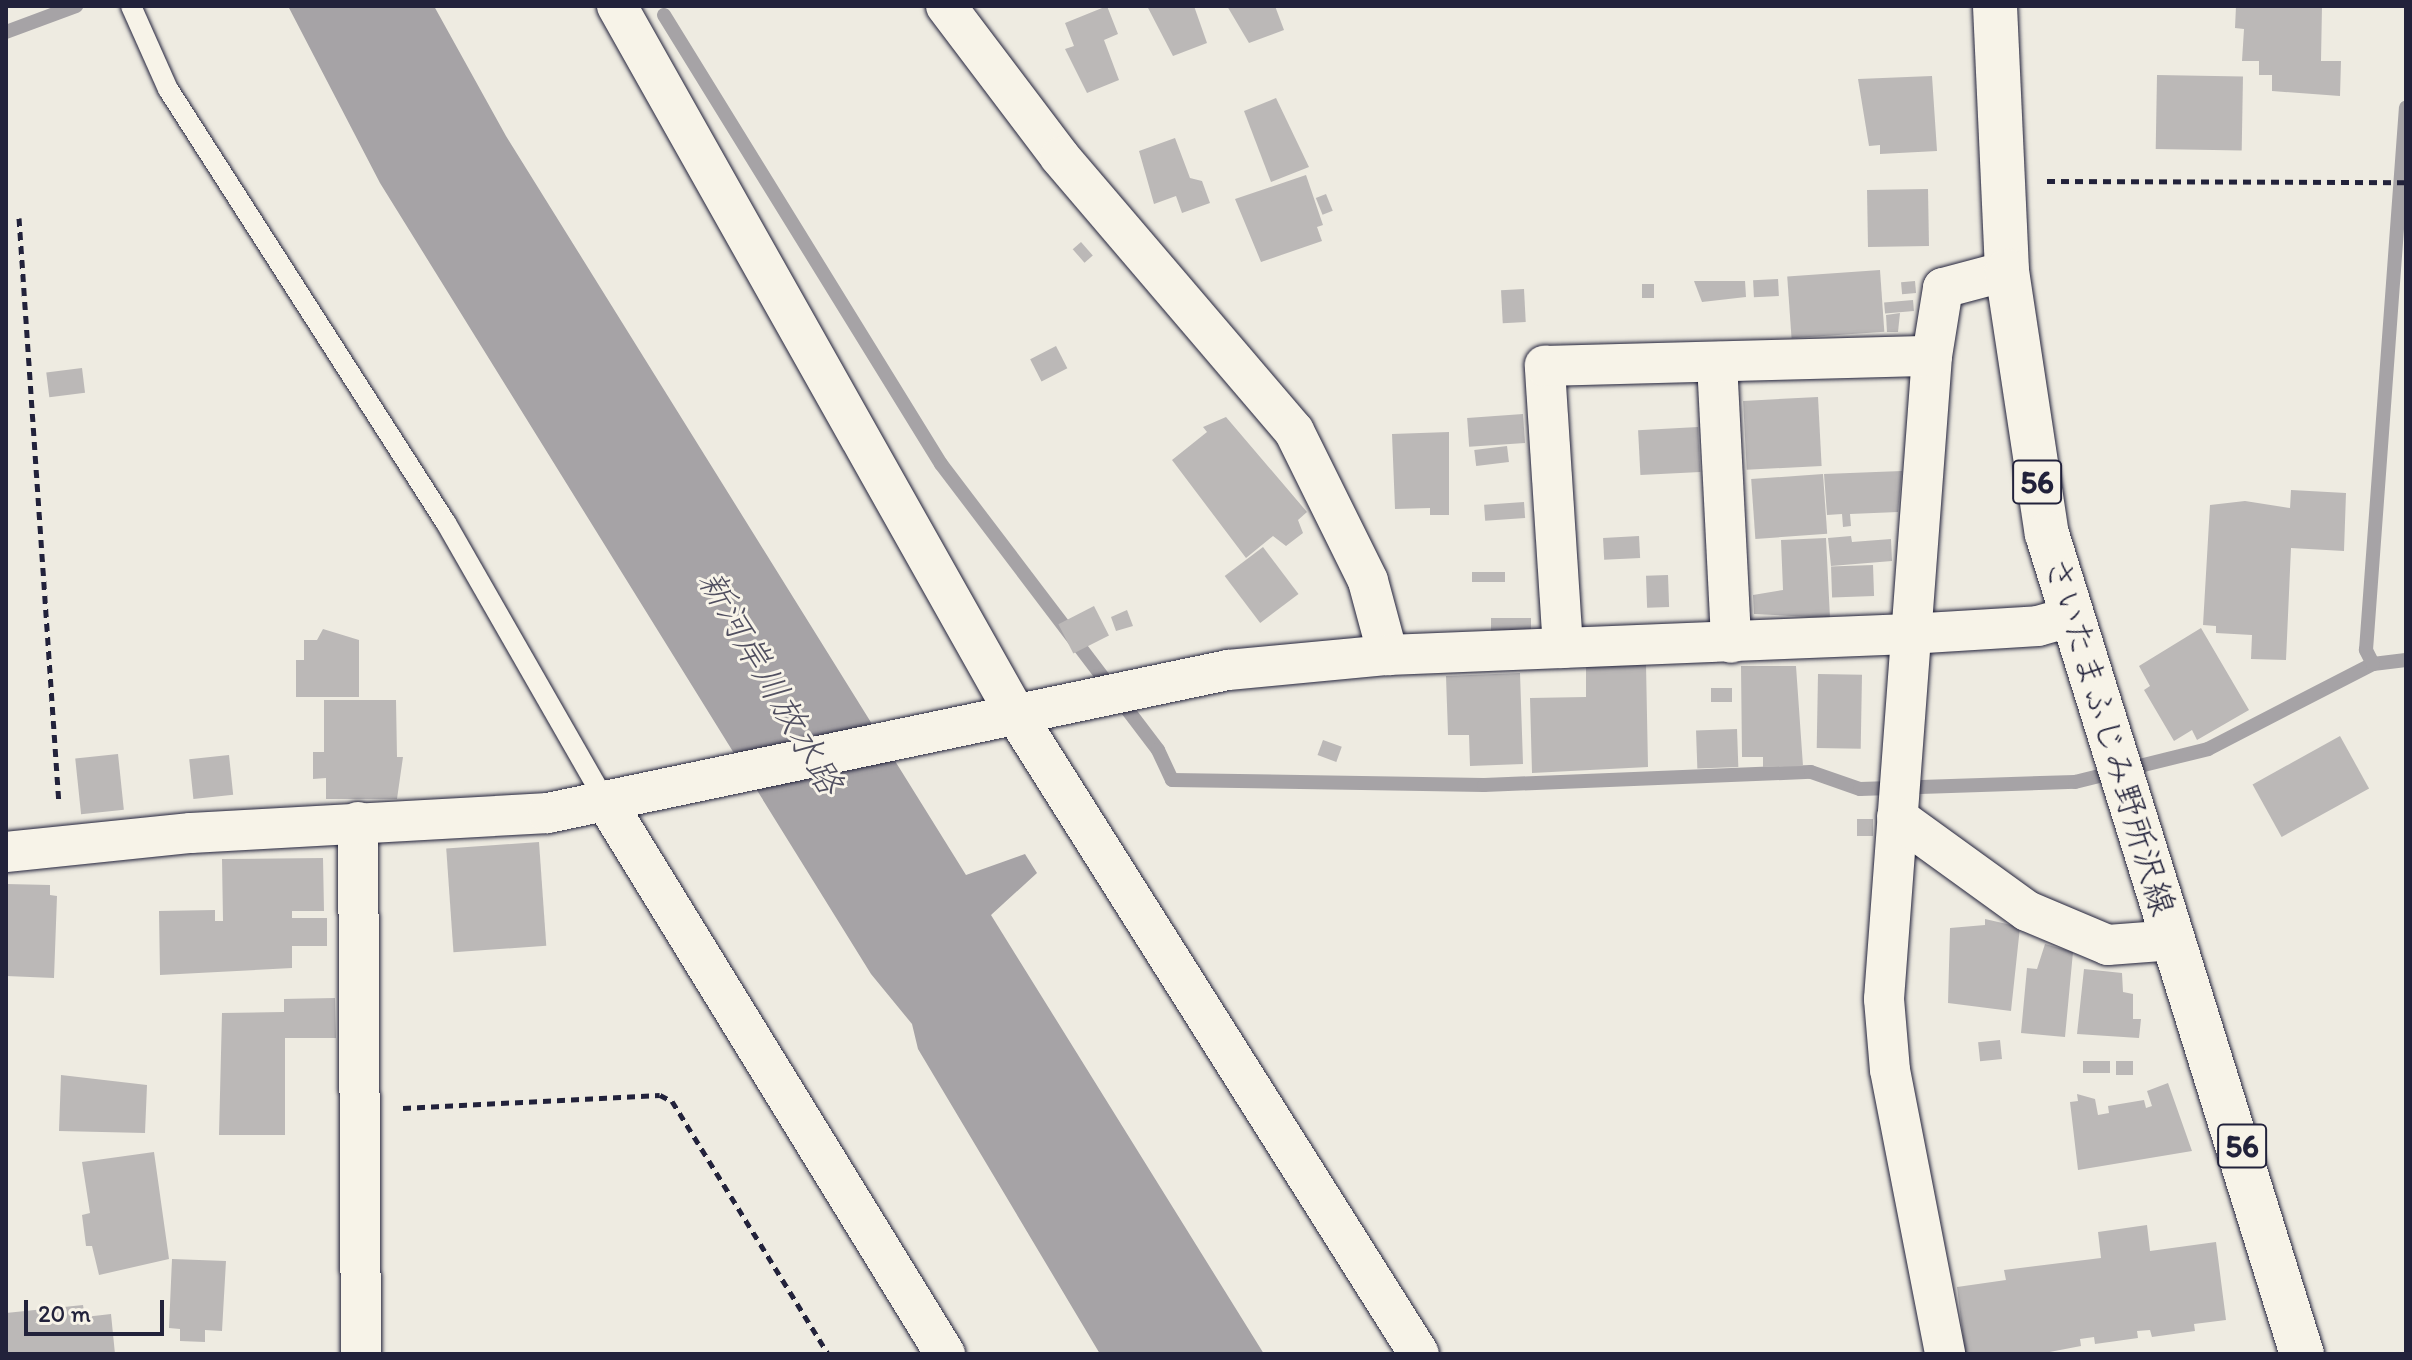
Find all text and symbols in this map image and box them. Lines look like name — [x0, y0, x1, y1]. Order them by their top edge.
road number: 56 — [2011, 454, 2063, 510]
street label: さいたまふじみ野所沢線 — [2036, 551, 2184, 921]
water label: 新河岸川放水路 — [689, 562, 853, 802]
road number: 56 — [2216, 1118, 2268, 1174]
scale bar — [28, 1284, 168, 1334]
text: 20 m — [38, 1299, 91, 1328]

